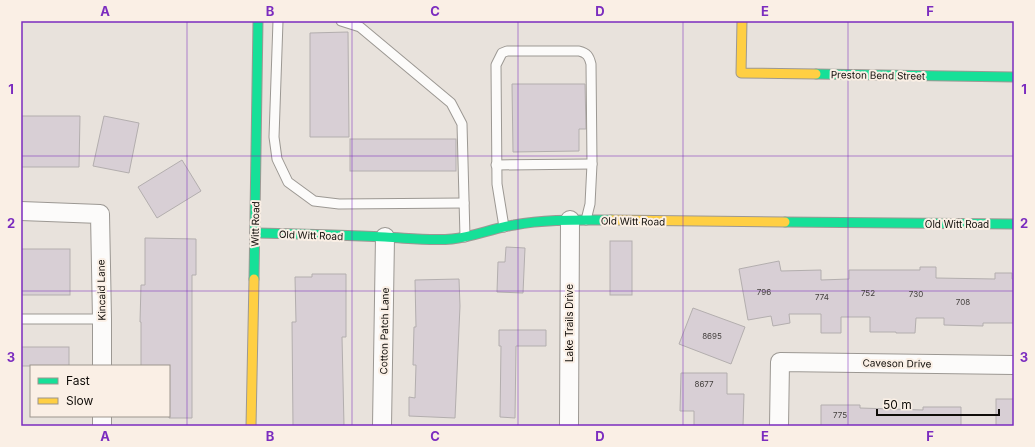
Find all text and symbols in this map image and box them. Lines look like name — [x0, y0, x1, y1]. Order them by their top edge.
text: A — [100, 3, 110, 19]
text: B — [266, 3, 275, 19]
text: C — [430, 3, 440, 19]
text: D — [595, 3, 605, 19]
text: E — [761, 3, 769, 19]
text: F — [926, 3, 934, 19]
street label: Preston Bend Street — [831, 68, 926, 82]
text: 1 — [8, 81, 14, 97]
text: 1 — [1021, 81, 1027, 97]
street label: Witt Road — [249, 201, 261, 247]
street label: Old Witt Road — [601, 214, 665, 228]
text: 2 — [7, 215, 15, 231]
text: 2 — [1020, 215, 1028, 231]
street label: Old Witt Road — [925, 218, 989, 230]
street label: Old Witt Road — [279, 228, 343, 242]
street label: Kincaid Lane — [94, 259, 108, 321]
street label: Lake Trails Drive — [563, 284, 575, 362]
street label: Cotton Patch Lane — [377, 287, 391, 375]
house number: 796 — [757, 287, 771, 297]
house number: 752 — [861, 288, 875, 298]
house number: 730 — [909, 289, 923, 299]
house number: 774 — [815, 292, 829, 302]
house number: 708 — [956, 297, 970, 307]
house number: 8695 — [702, 331, 722, 341]
text: 3 — [7, 349, 15, 365]
text: 3 — [1020, 349, 1028, 365]
street label: Caveson Drive — [862, 356, 932, 370]
legend — [30, 365, 170, 417]
text: Fast — [66, 373, 90, 388]
house number: 8677 — [694, 379, 714, 389]
scale bar — [877, 391, 999, 417]
text: Slow — [66, 393, 94, 408]
text: 50 m — [883, 397, 912, 412]
house number: 775 — [833, 410, 847, 420]
text: A — [100, 428, 110, 444]
text: B — [266, 428, 275, 444]
text: C — [430, 428, 440, 444]
text: D — [595, 428, 605, 444]
text: E — [761, 428, 769, 444]
text: F — [926, 428, 934, 444]

